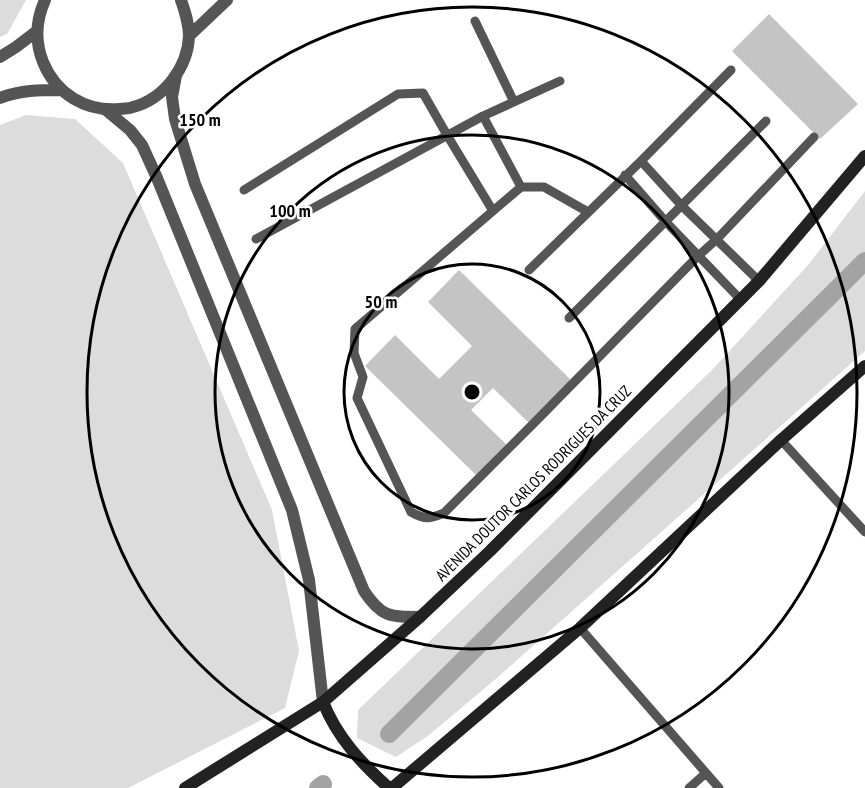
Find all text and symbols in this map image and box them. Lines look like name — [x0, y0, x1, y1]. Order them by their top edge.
text: 150 m — [179, 108, 221, 131]
text: 100 m — [269, 199, 311, 222]
text: 50 m — [365, 290, 397, 313]
street label: AVENIDA DOUTOR CARLOS RODRIGUES DA CRUZ — [431, 381, 635, 585]
centre of rings — [462, 382, 482, 402]

